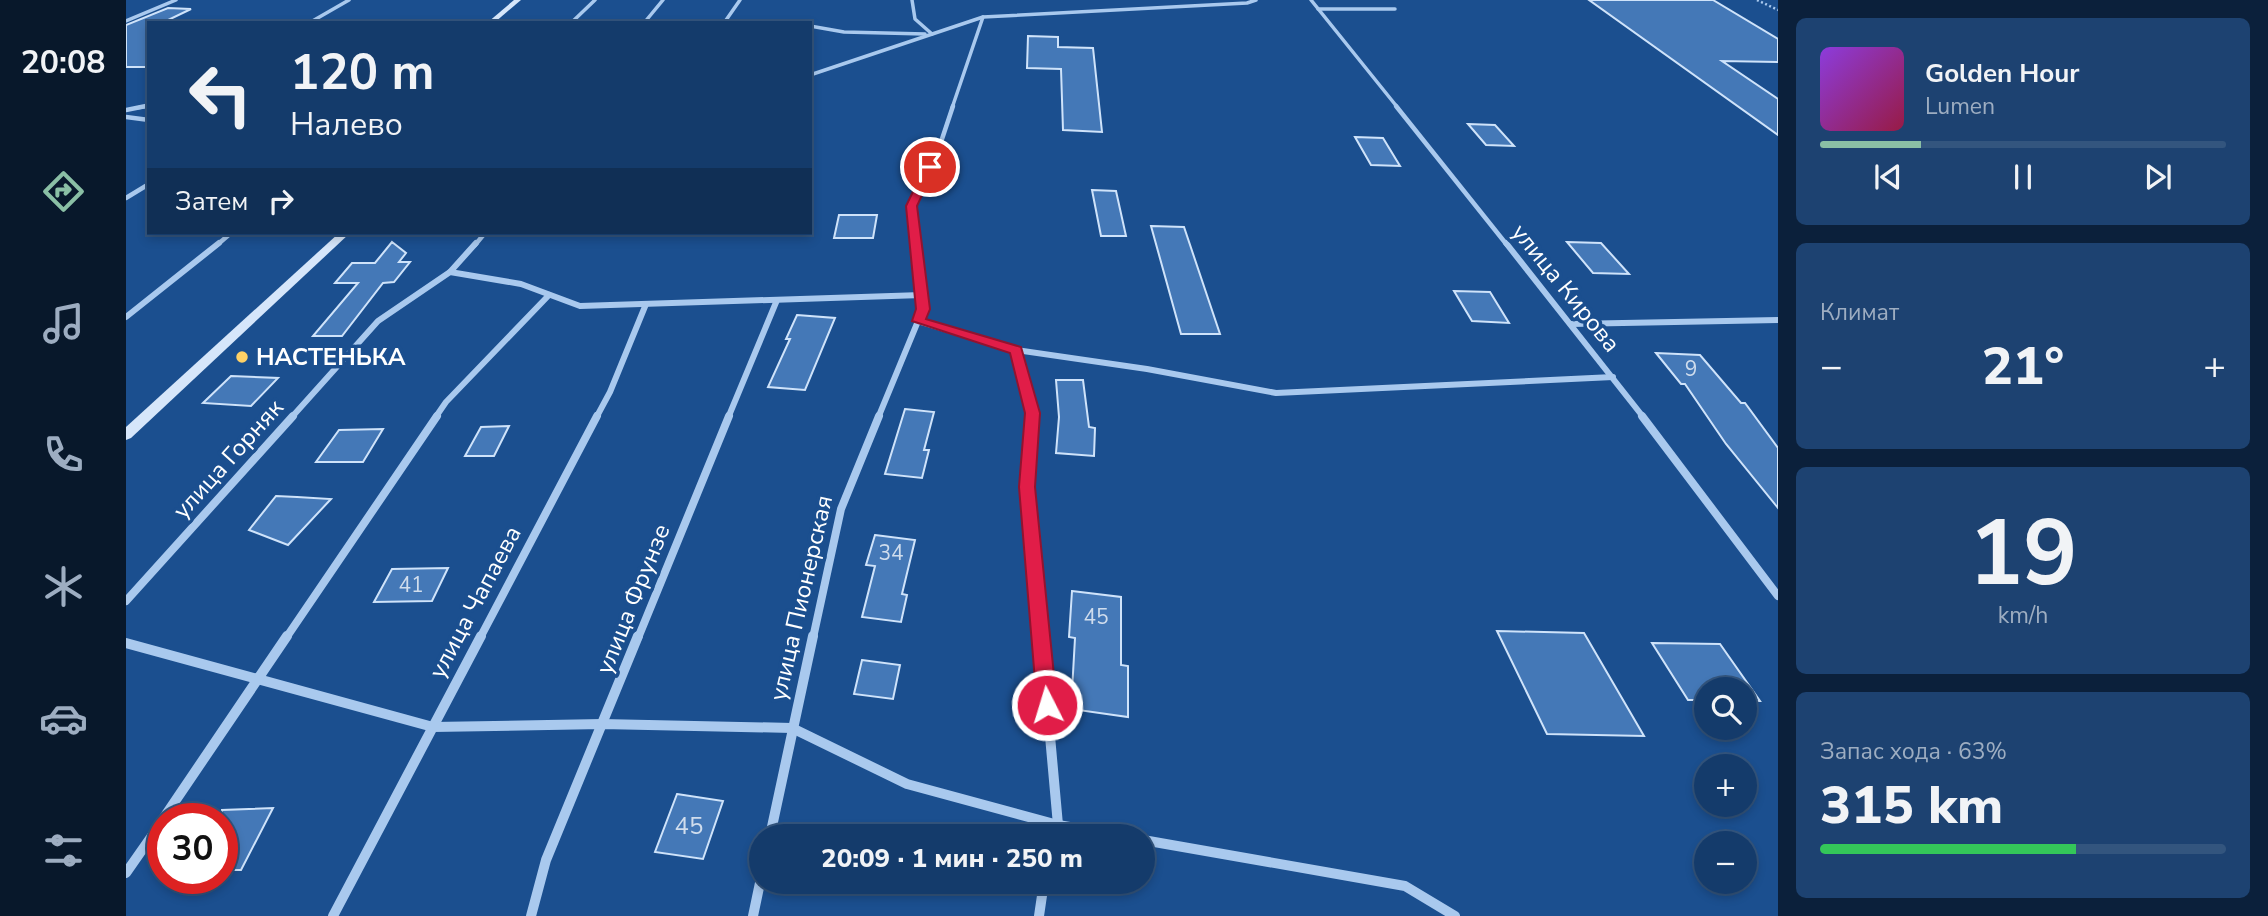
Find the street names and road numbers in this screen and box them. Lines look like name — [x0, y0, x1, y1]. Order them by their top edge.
street label: улица Кирова — [1504, 217, 1628, 359]
street label: улица Горняк — [166, 392, 291, 526]
street label: улица Пионерская — [762, 492, 840, 704]
street label: улица Фрунзе — [588, 519, 678, 679]
street label: улица Чапаева — [421, 520, 529, 684]

